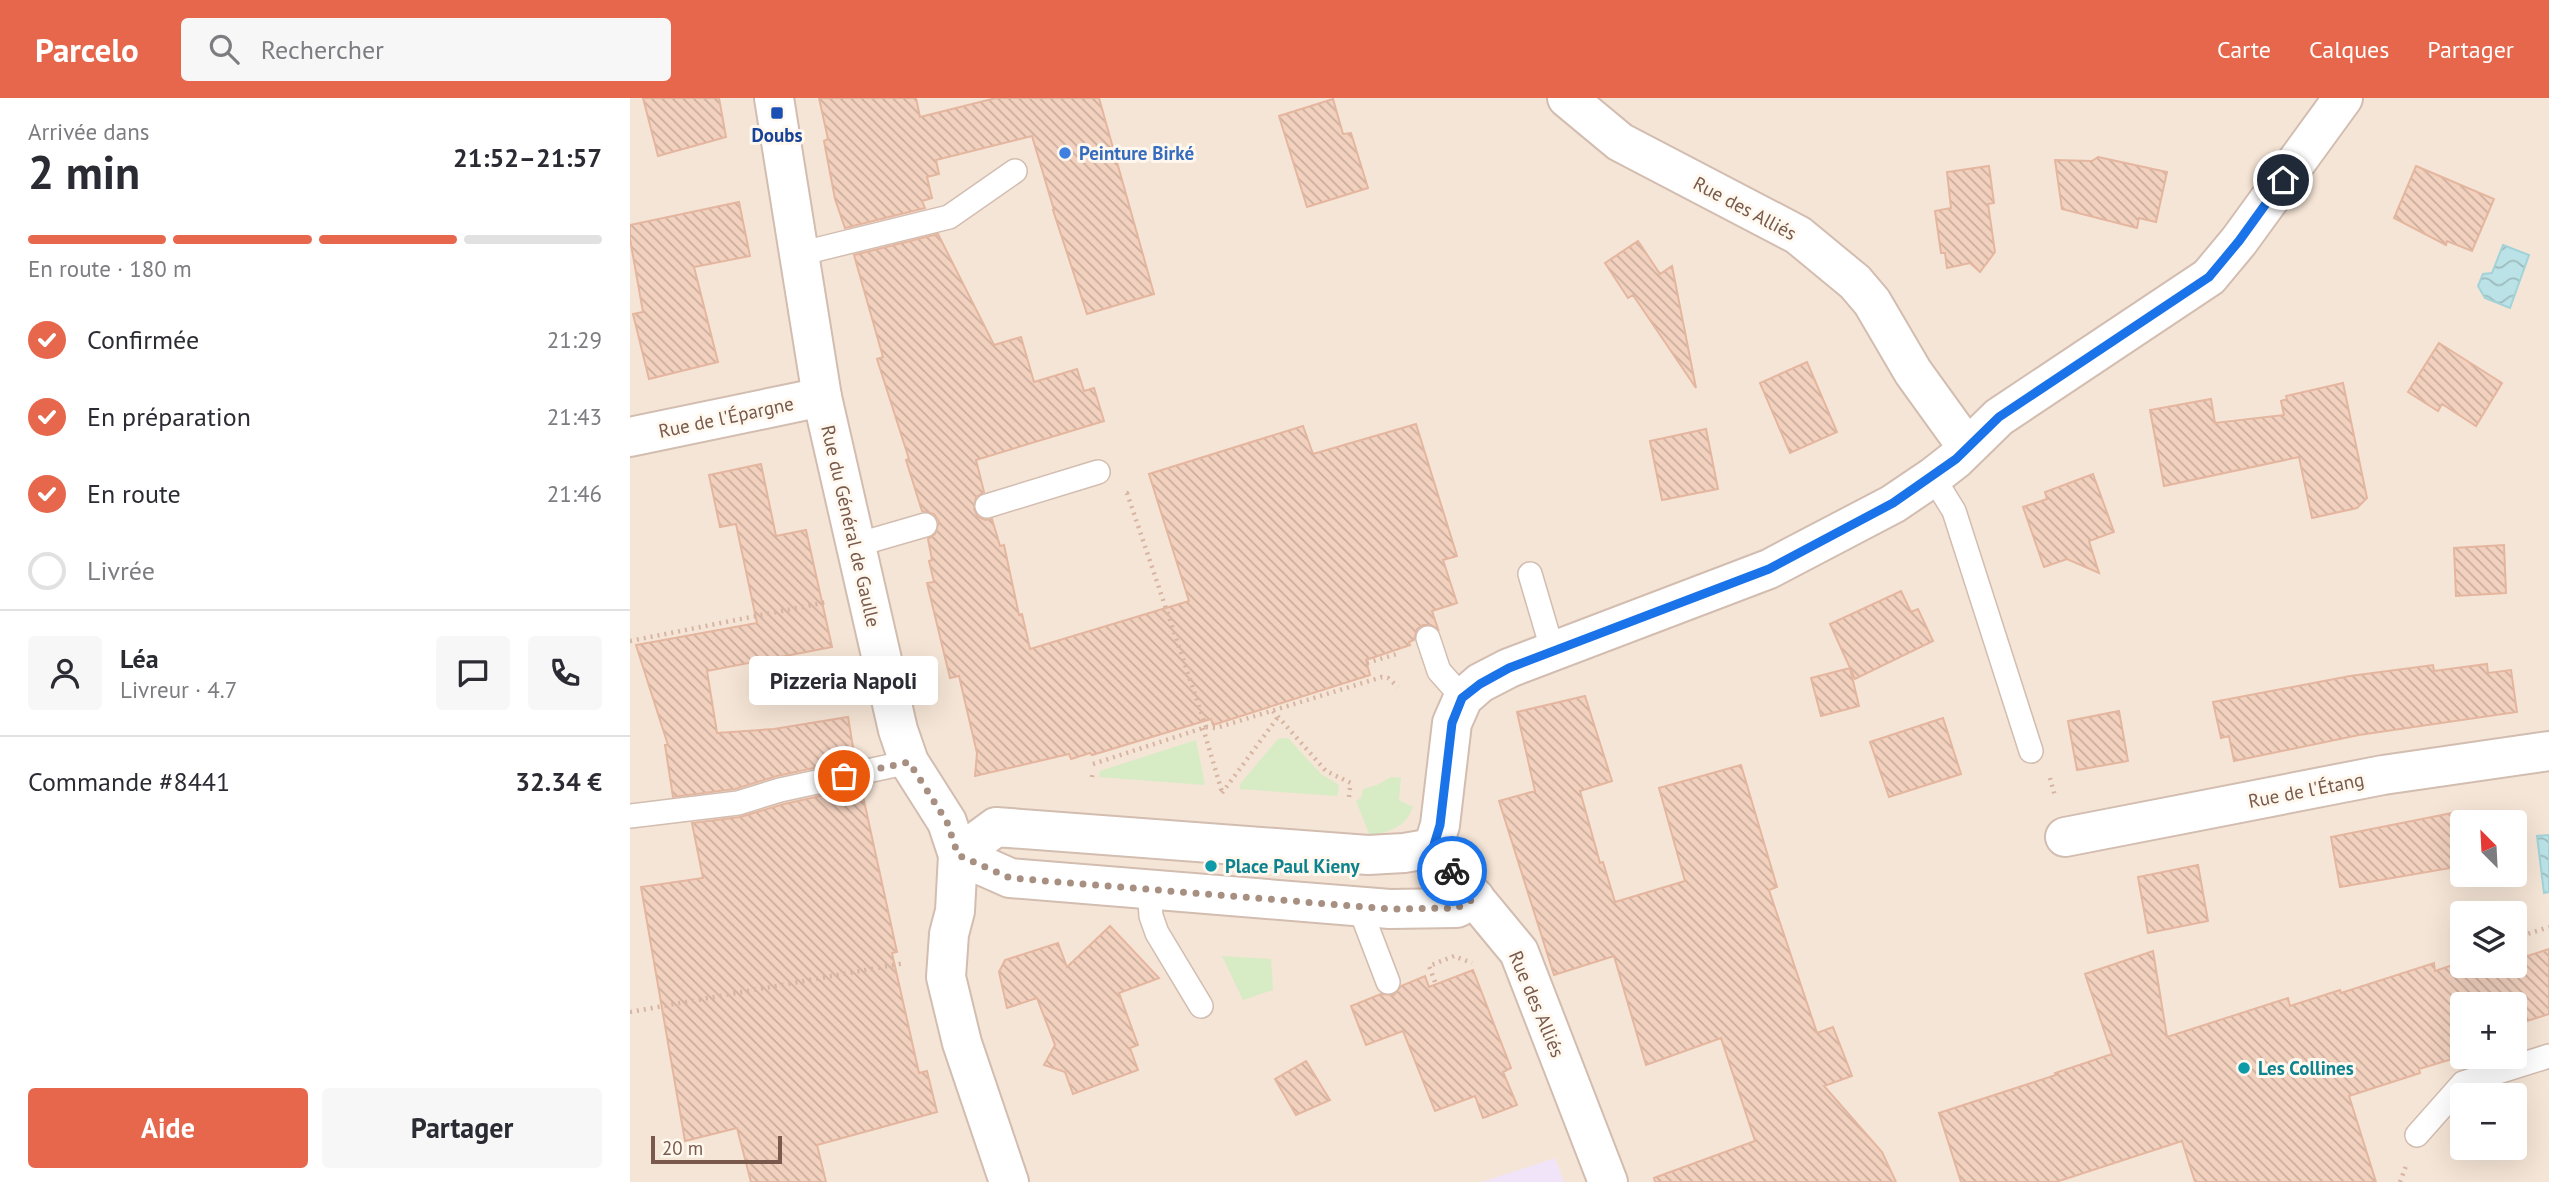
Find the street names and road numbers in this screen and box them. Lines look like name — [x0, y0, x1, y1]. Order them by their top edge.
street label: Rue des Alliés — [1689, 171, 1801, 245]
street label: Rue de l'Épargne — [656, 391, 796, 443]
street label: Rue du Général de Gaulle — [816, 423, 886, 629]
street label: Rue de l'Étang — [2246, 767, 2366, 813]
street label: Rue des Alliés — [1504, 947, 1570, 1061]

